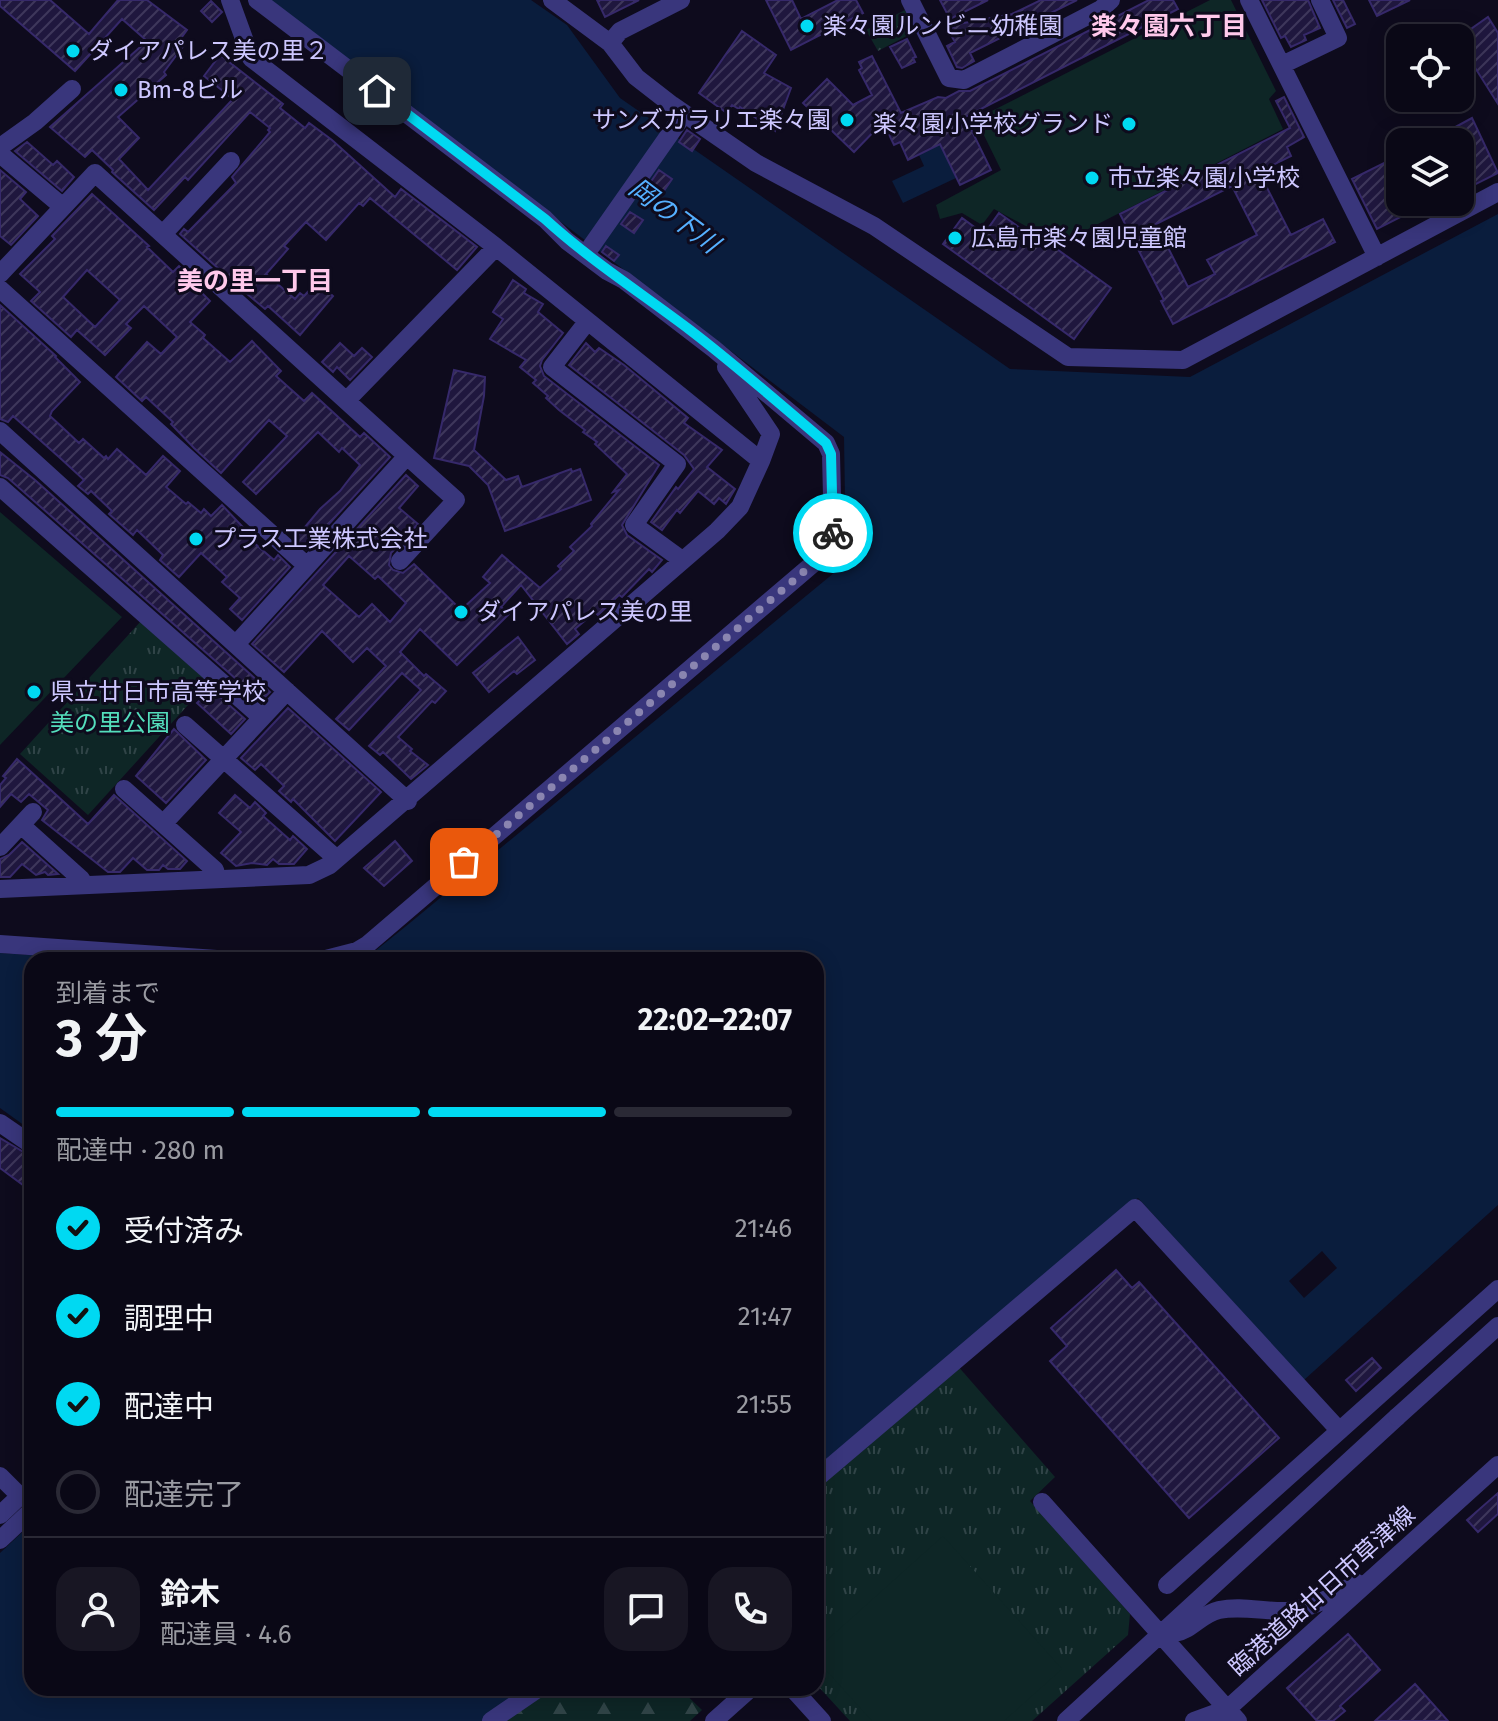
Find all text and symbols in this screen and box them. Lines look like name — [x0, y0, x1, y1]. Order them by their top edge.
district label: 楽々園六丁目 — [1091, 11, 1247, 42]
place label: 楽々園ルンビニ幼稚園 — [823, 12, 1063, 40]
marker: 楽々園ルンビニ幼稚園 — [798, 17, 816, 35]
map controls — [1386, 24, 1474, 216]
button: locate — [1386, 24, 1474, 112]
place label: ダイアパレス美の里２ — [89, 37, 329, 65]
marker: ダイアパレス美の里２ — [64, 42, 82, 60]
pin — [343, 57, 411, 125]
icon: home — [355, 69, 399, 113]
place label: Bm-8ビル — [137, 76, 243, 104]
marker: Bm-8ビル — [112, 81, 130, 99]
place label: サンズガラリエ楽々園 — [591, 106, 831, 134]
place label: 楽々園小学校グランド — [873, 110, 1113, 138]
marker: サンズガラリエ楽々園 — [838, 111, 856, 129]
marker: 楽々園小学校グランド — [1120, 115, 1138, 133]
button: layers — [1386, 128, 1474, 216]
place label: 市立楽々園小学校 — [1108, 164, 1300, 192]
marker: 市立楽々園小学校 — [1083, 169, 1101, 187]
water label: 岡の下川 — [623, 172, 727, 261]
place label: 広島市楽々園児童館 — [971, 224, 1187, 252]
marker: 広島市楽々園児童館 — [946, 229, 964, 247]
district label: 美の里一丁目 — [177, 266, 333, 297]
courier — [793, 493, 873, 573]
icon: bike — [811, 511, 855, 555]
place label: プラス工業株式会社 — [212, 525, 428, 553]
marker: プラス工業株式会社 — [187, 530, 205, 548]
place label: ダイアパレス美の里 — [477, 598, 693, 626]
marker: ダイアパレス美の里 — [452, 603, 470, 621]
place label: 県立廿日市高等学校 — [50, 678, 266, 706]
marker: 県立廿日市高等学校 — [25, 683, 43, 701]
park label: 美の里公園 — [50, 709, 170, 737]
pin — [430, 828, 498, 896]
icon: bag — [442, 840, 486, 884]
text: 到着まで — [56, 978, 160, 1009]
text: 22:02–22:07 — [638, 1002, 792, 1038]
text: 3 分 — [56, 1007, 147, 1070]
text: 配達中 · 280 m — [56, 1135, 225, 1166]
icon: check — [56, 1206, 100, 1250]
text: 受付済み — [124, 1213, 244, 1249]
text: 21:46 — [735, 1213, 792, 1244]
icon: check — [56, 1294, 100, 1338]
text: 調理中 — [124, 1301, 214, 1337]
text: 21:47 — [738, 1301, 792, 1332]
icon: check — [56, 1382, 100, 1426]
text: 配達中 — [124, 1389, 214, 1425]
text: 21:55 — [736, 1389, 792, 1420]
text: 配達完了 — [124, 1477, 244, 1513]
street label: 臨港道路廿日市草津線 — [1223, 1500, 1421, 1682]
button: person — [56, 1567, 140, 1651]
button: chat — [604, 1567, 688, 1651]
button: phone — [708, 1567, 792, 1651]
text: 鈴木 — [160, 1576, 220, 1612]
text: 配達員 · 4.6 — [160, 1619, 292, 1650]

